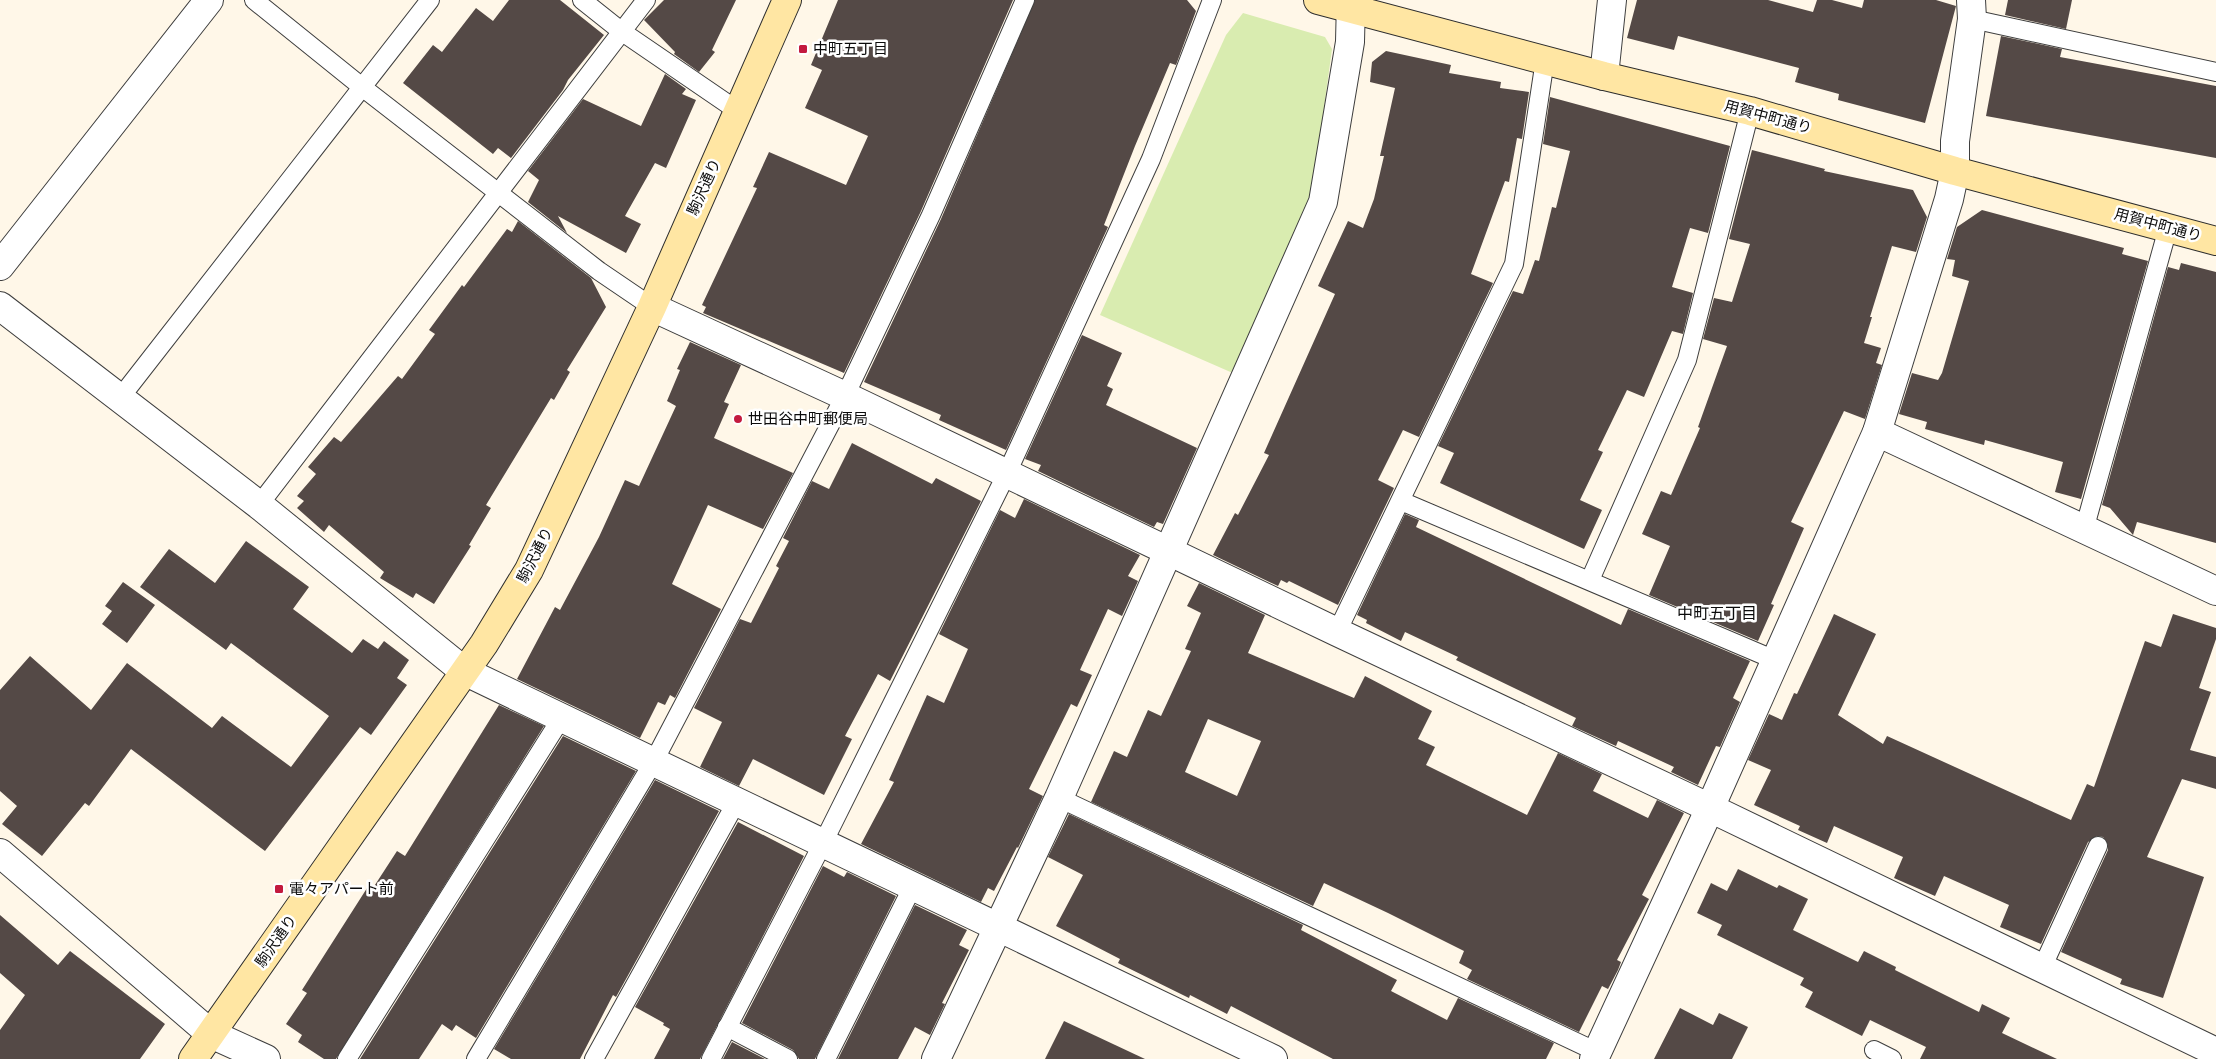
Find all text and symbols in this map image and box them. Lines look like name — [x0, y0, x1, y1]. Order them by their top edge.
place label: 中町五丁目 — [813, 40, 888, 58]
marker: 中町五丁目 — [797, 43, 809, 55]
street label: 用賀中町通り — [1722, 97, 1814, 137]
street label: 駒沢通り — [684, 156, 724, 218]
street label: 用賀中町通り — [2112, 205, 2204, 245]
place label: 世田谷中町郵便局 — [748, 410, 868, 428]
marker: 世田谷中町郵便局 — [732, 413, 744, 425]
street label: 駒沢通り — [513, 524, 557, 586]
district label: 中町五丁目 — [1677, 604, 1757, 623]
place label: 電々アパート前 — [289, 880, 394, 898]
marker: 電々アパート前 — [273, 883, 285, 895]
street label: 駒沢通り — [251, 911, 301, 971]

